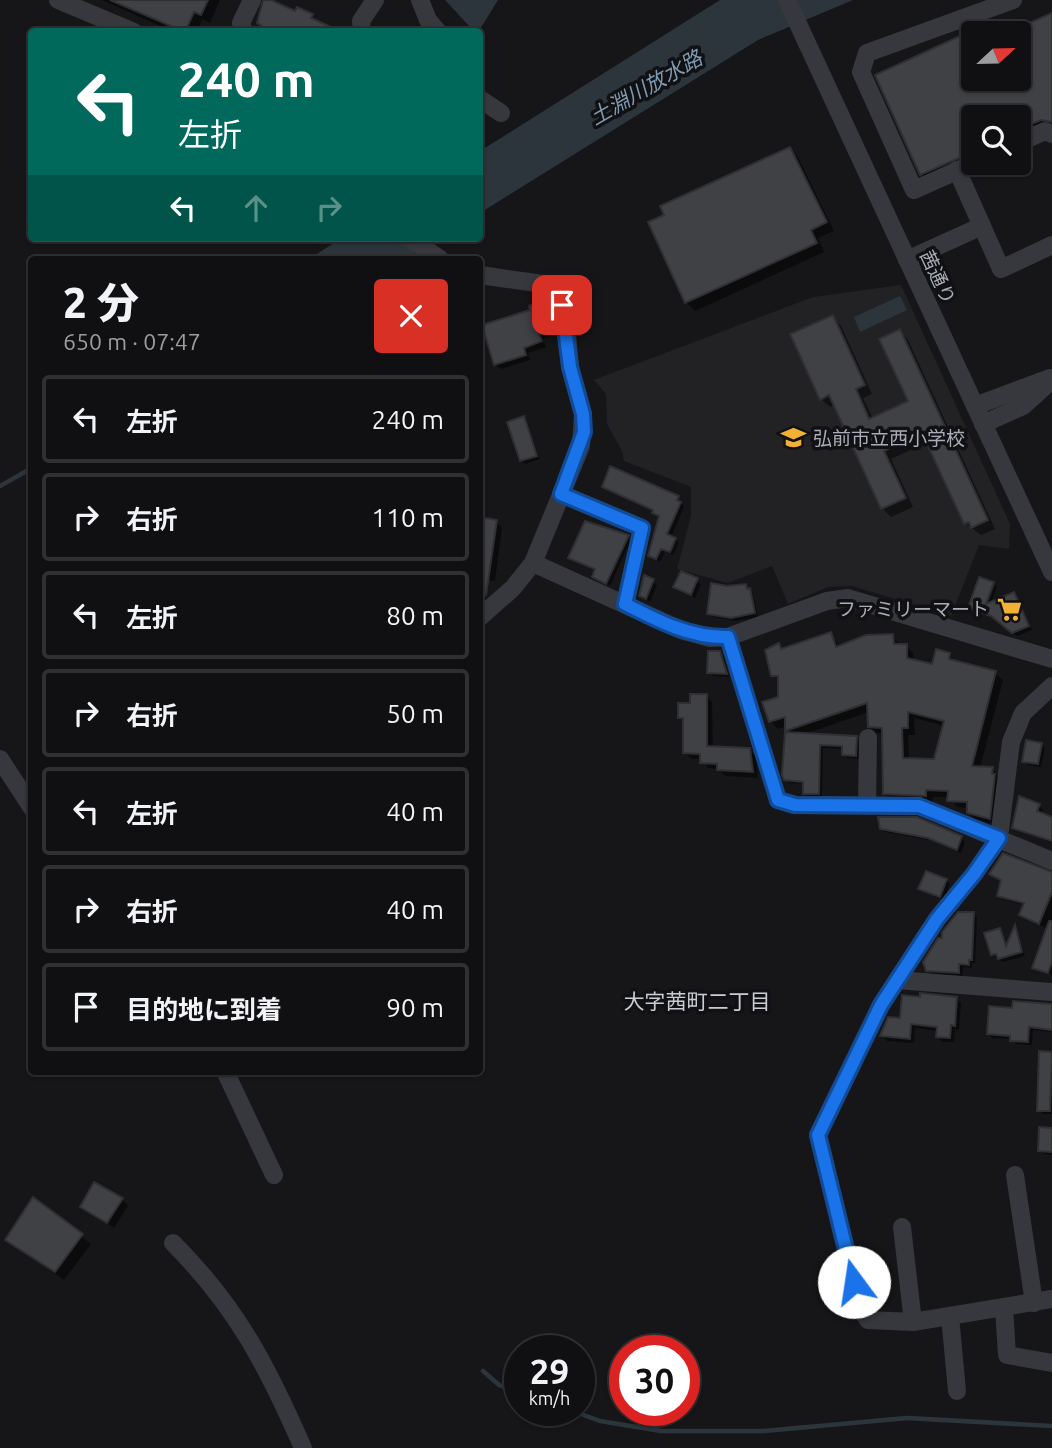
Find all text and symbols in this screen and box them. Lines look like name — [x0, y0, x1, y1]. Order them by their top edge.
north arrow — [961, 21, 1031, 91]
map controls — [961, 21, 1031, 175]
water label: 土淵川放水路 — [585, 44, 708, 129]
text: 240 m — [178, 51, 315, 106]
icon: left — [63, 56, 154, 147]
button: search — [961, 105, 1031, 175]
text: 左折 — [178, 116, 242, 152]
icon: left — [164, 189, 202, 227]
icon: ahead — [237, 189, 275, 227]
icon: right — [310, 189, 348, 227]
street label: 茜通り — [916, 247, 960, 307]
pin — [532, 275, 592, 335]
text: 2 分 — [63, 279, 139, 326]
button: close — [374, 279, 448, 353]
icon: arrive — [543, 286, 581, 324]
text: 650 m · 07:47 — [63, 329, 201, 354]
icon: left — [67, 400, 105, 438]
text: 240 m — [372, 405, 444, 434]
text: 左折 — [126, 407, 178, 436]
school or university icon: 弘前市立西小学校 — [779, 424, 807, 452]
place label: 弘前市立西小学校 — [813, 427, 965, 449]
icon: right — [67, 498, 105, 536]
text: 110 m — [372, 503, 444, 532]
text: 右折 — [126, 505, 178, 534]
supermarket icon: ファミリーマート — [995, 595, 1023, 623]
icon: left — [67, 596, 105, 634]
place label: ファミリーマート — [837, 598, 989, 620]
text: 80 m — [386, 601, 444, 630]
text: 左折 — [126, 603, 178, 632]
icon: right — [67, 694, 105, 732]
text: 50 m — [386, 699, 444, 728]
text: 右折 — [126, 701, 178, 730]
icon: left — [67, 792, 105, 830]
text: 40 m — [386, 797, 444, 826]
text: 左折 — [126, 799, 178, 828]
icon: right — [67, 890, 105, 928]
text: 40 m — [386, 895, 444, 924]
text: 右折 — [126, 897, 178, 926]
icon: arrive — [67, 988, 105, 1026]
district label: 大字茜町二丁目 — [624, 989, 771, 1013]
text: 90 m — [386, 993, 444, 1022]
text: 目的地に到着 — [126, 995, 282, 1024]
position arrow — [817, 1245, 891, 1319]
speed limit sign: 30 — [609, 1335, 700, 1426]
text: 29 — [530, 1351, 569, 1391]
text: km/h — [529, 1388, 570, 1408]

